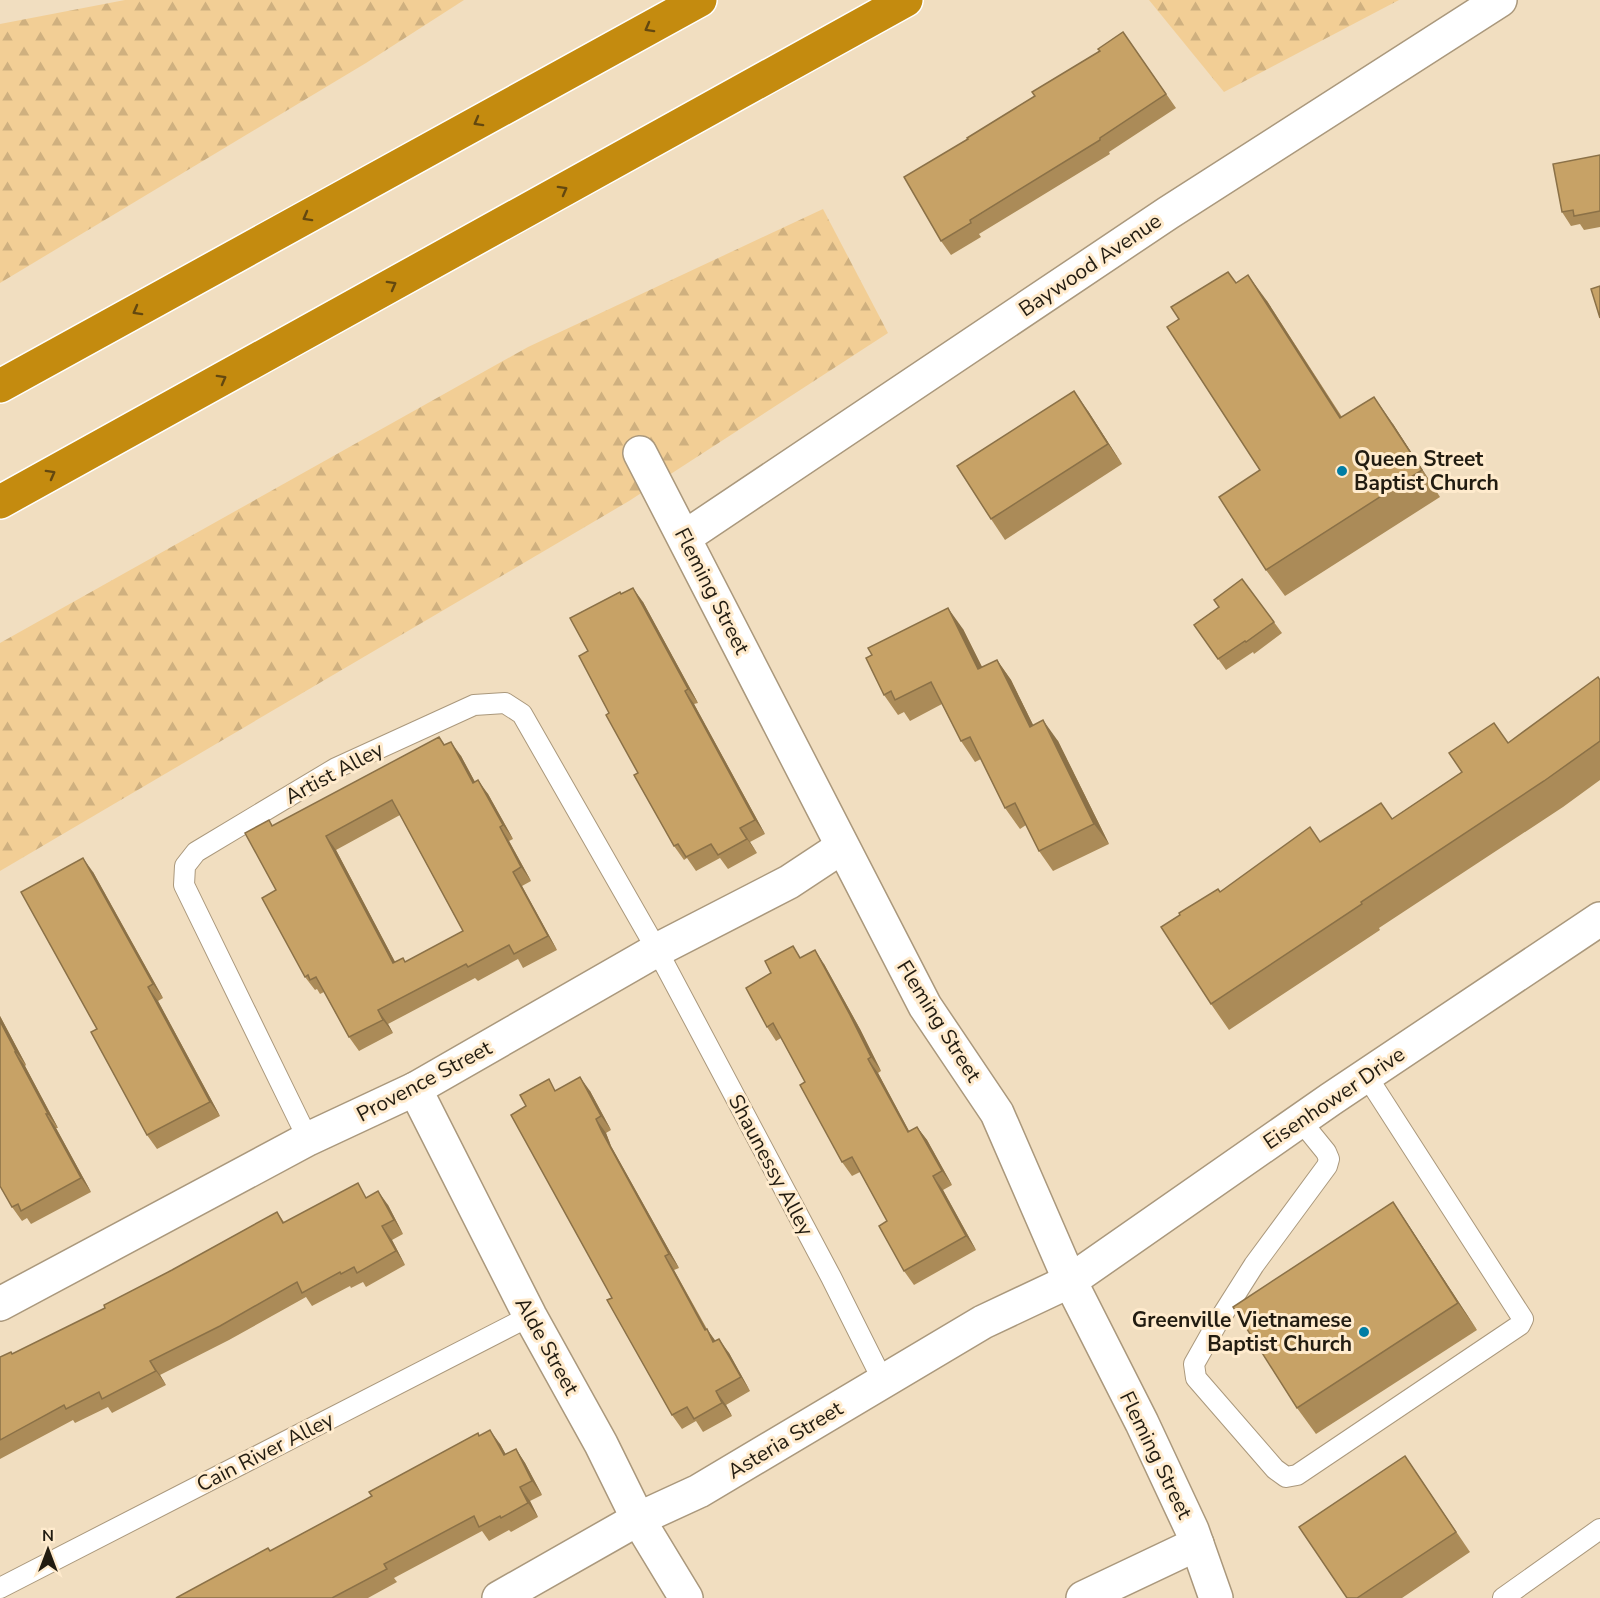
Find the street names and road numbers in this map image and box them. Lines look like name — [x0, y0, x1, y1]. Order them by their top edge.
street label: Baywood Avenue — [1013, 207, 1167, 323]
street label: Fleming Street — [668, 523, 756, 660]
street label: Artist Alley — [280, 735, 388, 811]
street label: Fleming Street — [890, 955, 988, 1088]
street label: Provence Street — [352, 1033, 497, 1128]
street label: Eisenhower Drive — [1258, 1040, 1410, 1156]
street label: Shaunessy Alley — [722, 1089, 820, 1241]
street label: Alde Street — [509, 1292, 586, 1400]
street label: Fleming Street — [1113, 1387, 1199, 1524]
street label: Asteria Street — [722, 1394, 848, 1485]
street label: Cain River Alley — [192, 1405, 338, 1499]

